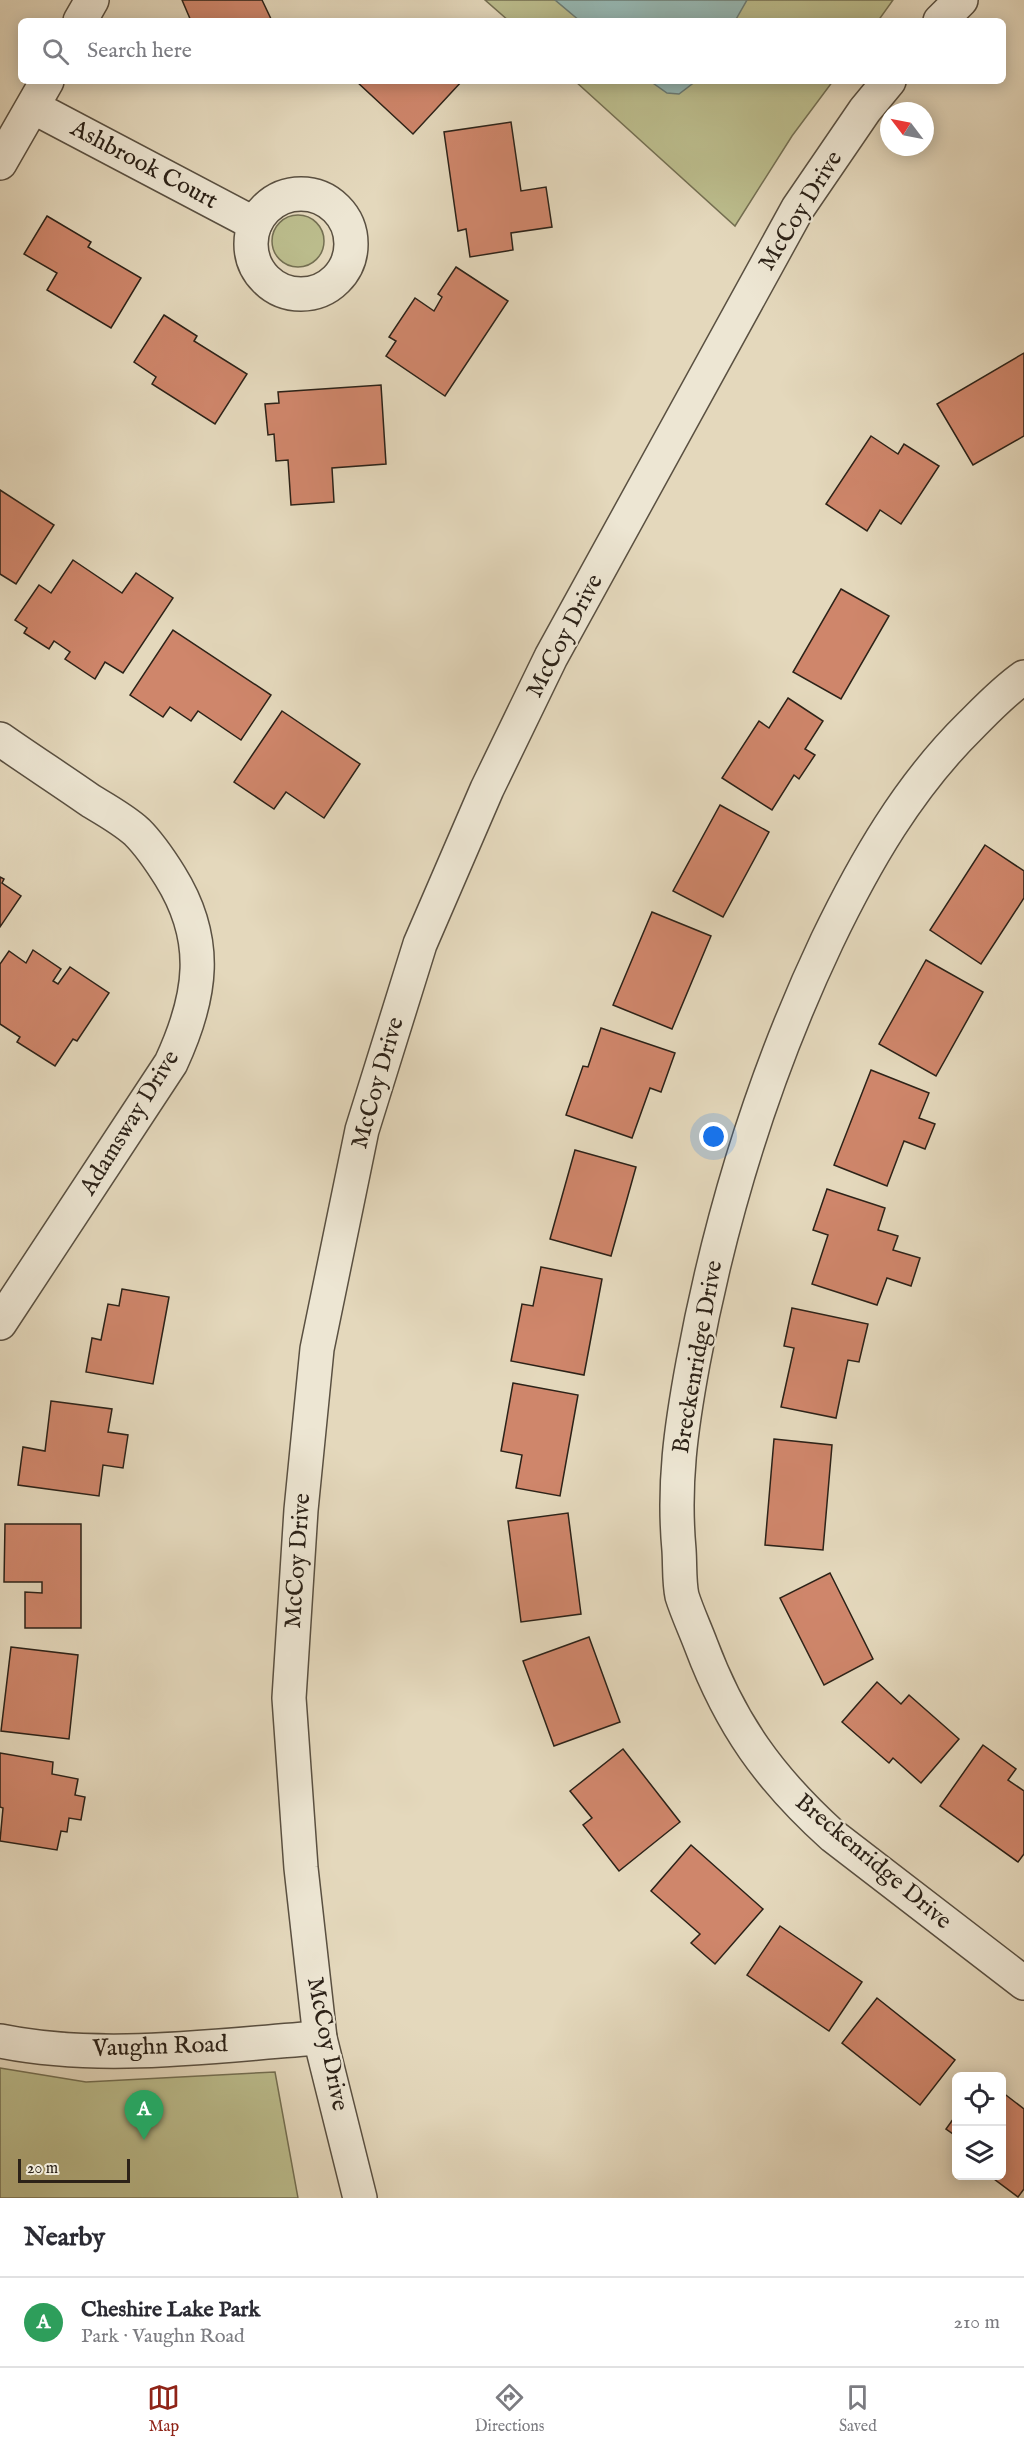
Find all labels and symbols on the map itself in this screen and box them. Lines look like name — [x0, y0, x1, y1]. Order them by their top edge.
north arrow — [880, 102, 934, 156]
street label: Ashbrook Court — [64, 113, 223, 217]
street label: McCoy Drive — [752, 145, 850, 277]
street label: McCoy Drive — [519, 569, 611, 703]
street label: McCoy Drive — [344, 1014, 412, 1152]
street label: Adamsway Drive — [73, 1045, 187, 1202]
your location — [699, 1122, 728, 1151]
street label: Breckenridge Drive — [666, 1258, 730, 1456]
street label: McCoy Drive — [278, 1492, 318, 1630]
street label: Breckenridge Drive — [788, 1787, 958, 1937]
street label: McCoy Drive — [299, 1974, 355, 2114]
street label: Vaughn Road — [91, 2029, 228, 2065]
pin: A — [124, 2090, 164, 2140]
scale bar — [18, 2156, 130, 2184]

